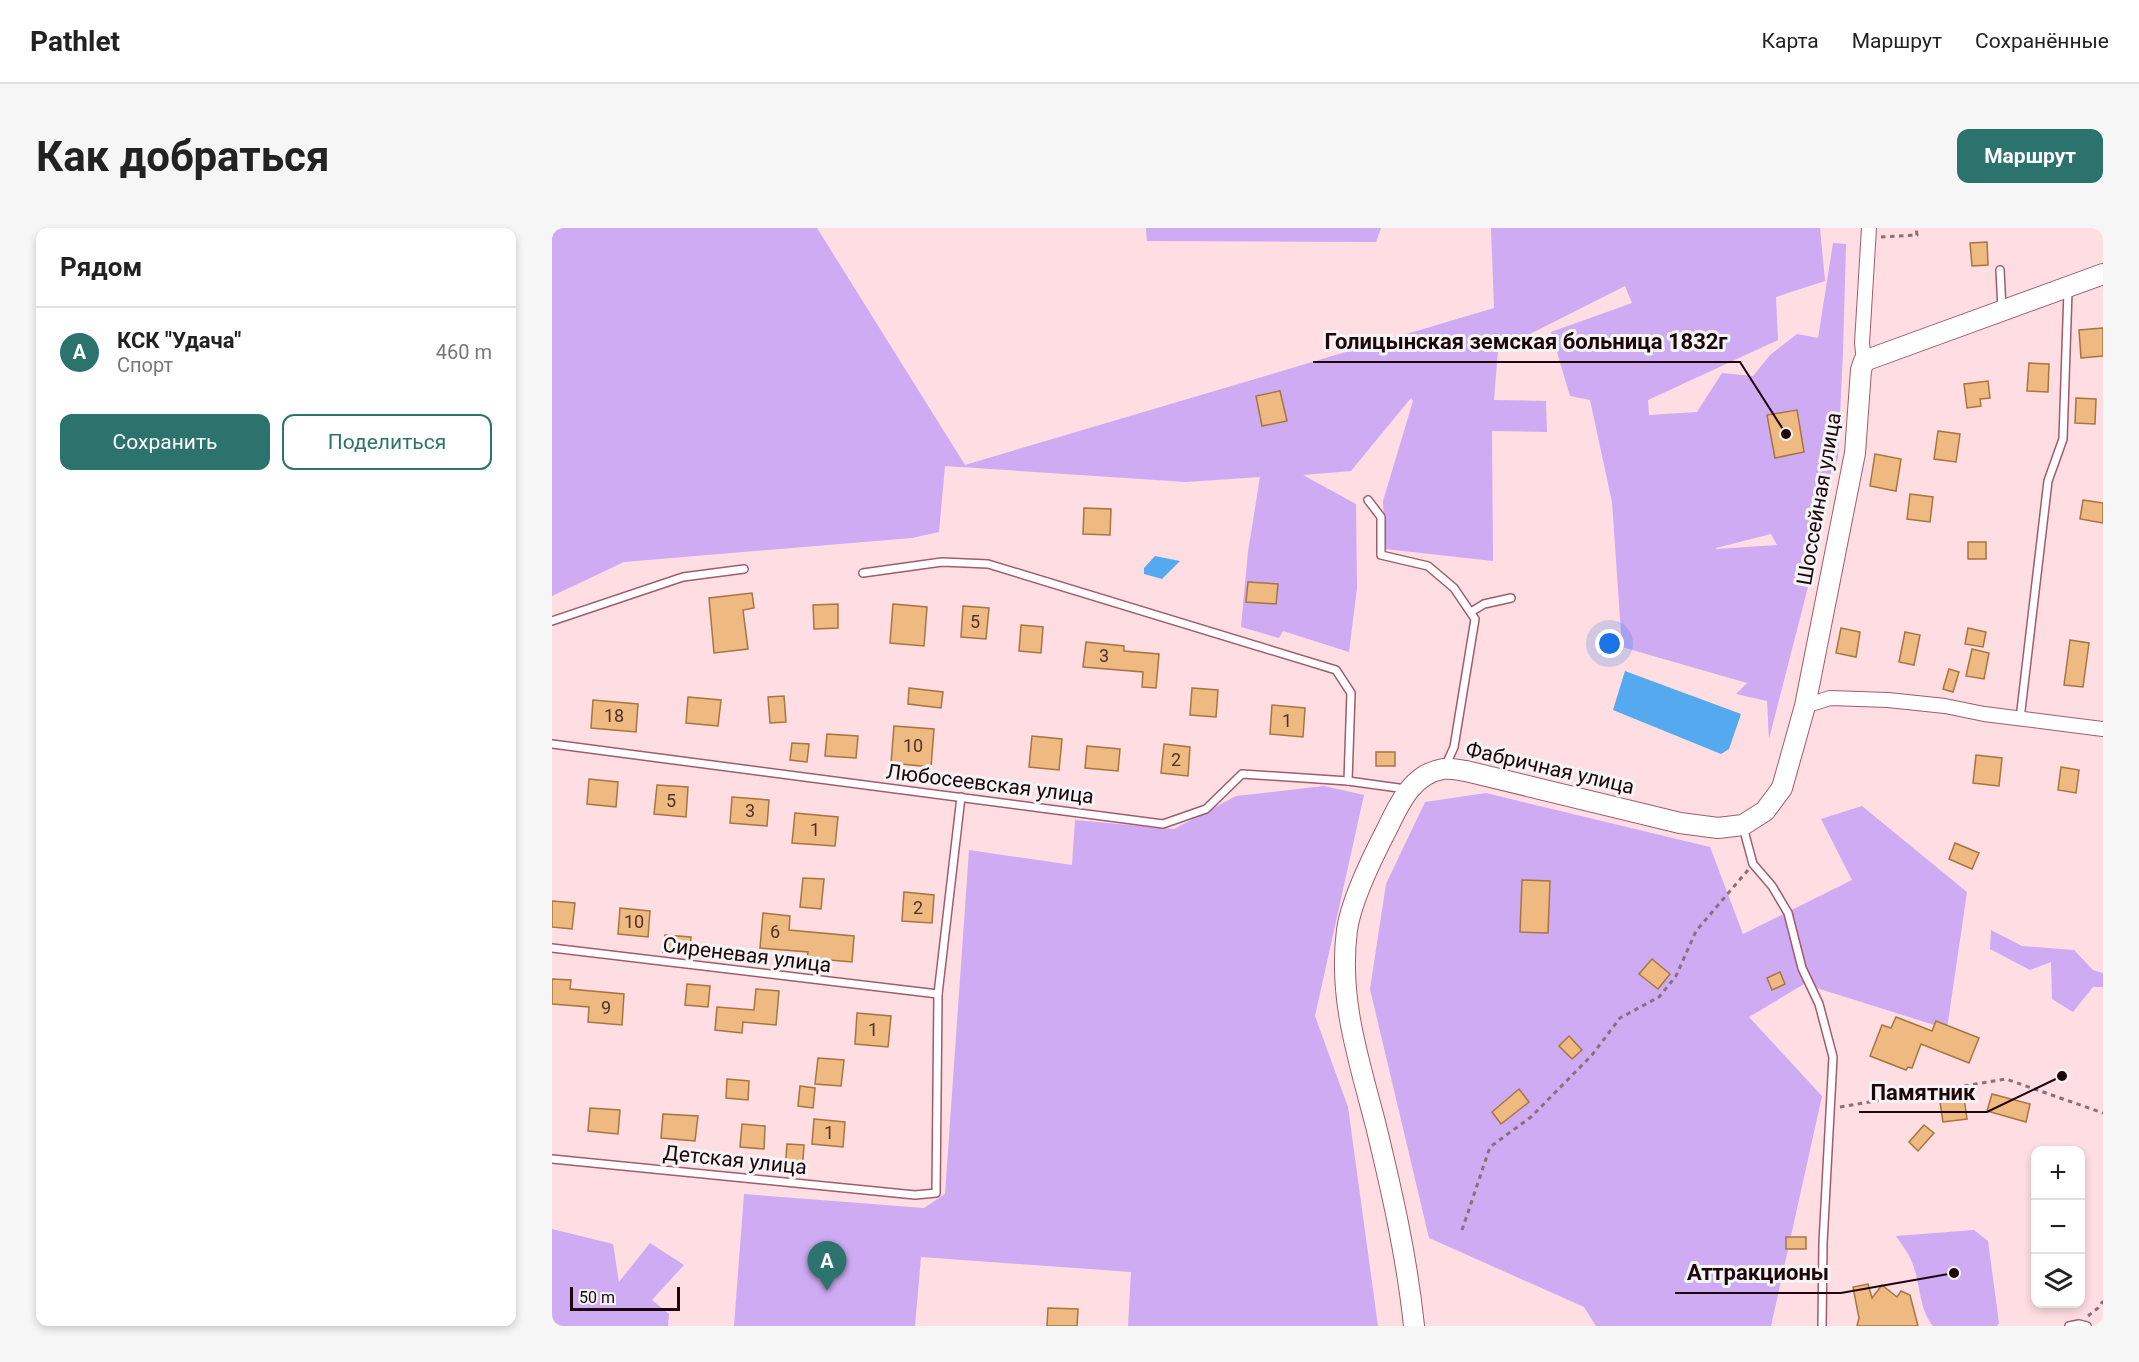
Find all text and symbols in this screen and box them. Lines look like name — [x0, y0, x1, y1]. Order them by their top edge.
text: Pathlet — [30, 25, 120, 58]
text: Карта — [1762, 29, 1819, 53]
text: Маршрут — [1852, 29, 1942, 53]
text: Сохранённые — [1975, 29, 2109, 53]
button: Маршрут — [1957, 129, 2103, 183]
text: Как добраться — [36, 132, 330, 181]
text: Рядом — [60, 252, 142, 282]
callout: Голицынская земская больница 1832г — [1313, 322, 1740, 362]
text: КСК "Удача" — [117, 328, 241, 353]
text: Голицынская земская больница 1832г — [1324, 329, 1728, 354]
text: A — [73, 340, 86, 364]
text: 460 m — [436, 340, 492, 364]
text: Спорт — [117, 353, 173, 377]
street label: Шоссейная улица — [1792, 411, 1846, 587]
button: Сохранить — [60, 414, 270, 470]
button: Поделиться — [282, 414, 492, 470]
house number: 5 — [970, 611, 980, 632]
your location — [1595, 629, 1624, 658]
house number: 3 — [1099, 645, 1109, 666]
house number: 18 — [604, 705, 624, 726]
house number: 1 — [1282, 710, 1292, 731]
house number: 10 — [903, 735, 923, 756]
street label: Фабричная улица — [1463, 737, 1637, 799]
house number: 2 — [1171, 749, 1181, 770]
street label: Любосеевская улица — [885, 759, 1095, 809]
house number: 5 — [666, 790, 676, 811]
house number: 3 — [745, 800, 755, 821]
house number: 1 — [810, 819, 820, 840]
house number: 2 — [913, 897, 923, 918]
house number: 10 — [624, 911, 644, 932]
house number: 6 — [770, 921, 780, 942]
street label: Сиреневая улица — [661, 933, 833, 977]
house number: 9 — [601, 997, 611, 1018]
house number: 1 — [868, 1019, 878, 1040]
callout: Памятник — [1859, 1072, 1987, 1112]
text: Памятник — [1871, 1080, 1976, 1105]
house number: 1 — [824, 1122, 834, 1143]
street label: Детская улица — [662, 1141, 808, 1179]
map controls — [2031, 1146, 2085, 1308]
button: + — [2031, 1146, 2085, 1200]
button: − — [2031, 1200, 2085, 1254]
pin: A — [808, 1242, 846, 1291]
callout: Аттракционы — [1675, 1253, 1841, 1293]
button: layers — [2031, 1254, 2085, 1308]
text: Аттракционы — [1687, 1260, 1829, 1285]
scale bar — [570, 1284, 680, 1312]
text: 50 m — [579, 1288, 615, 1307]

